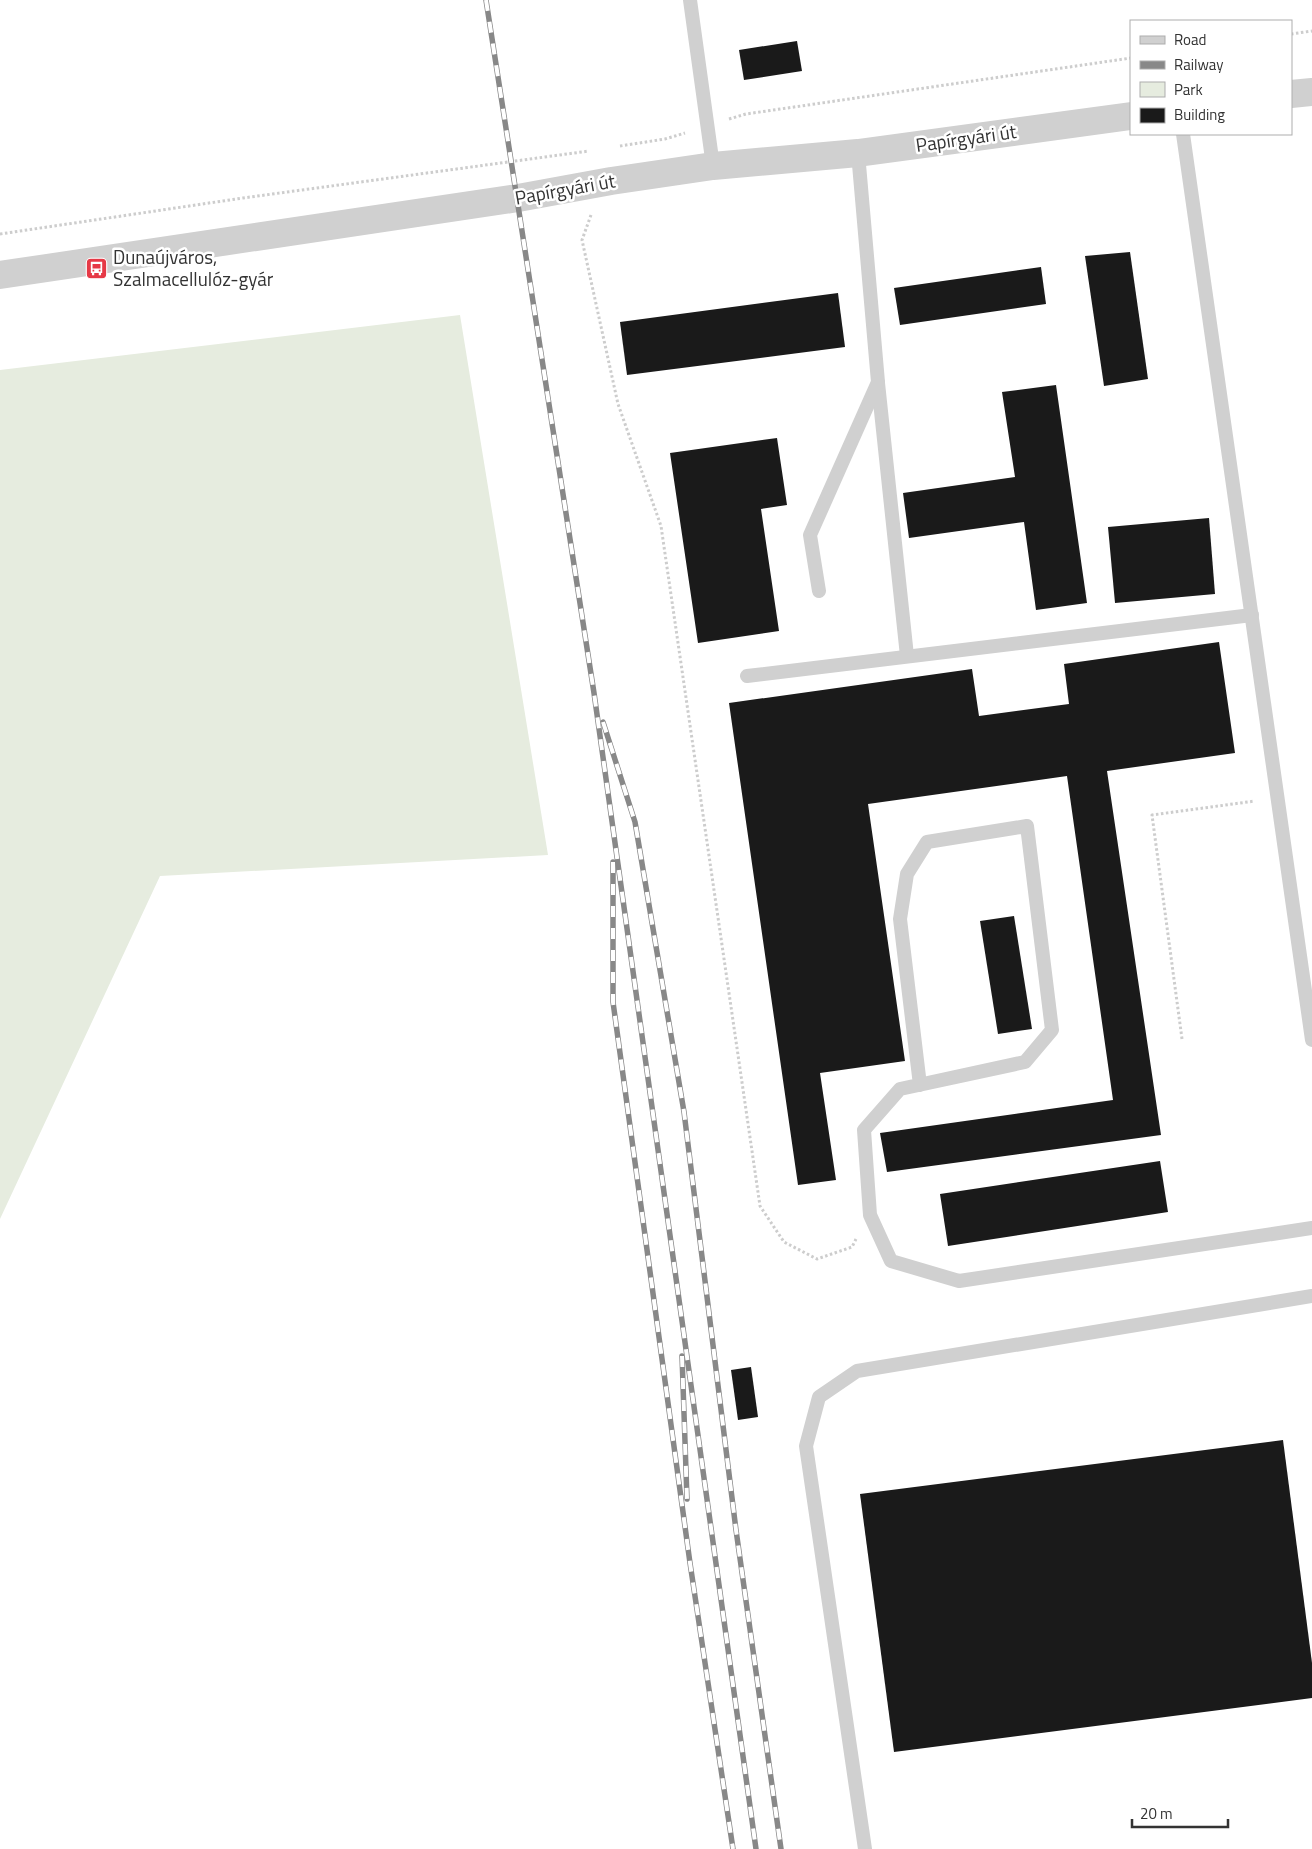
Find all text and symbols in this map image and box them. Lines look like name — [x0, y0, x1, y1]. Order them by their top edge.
legend — [1130, 20, 1292, 135]
text: Road — [1174, 28, 1206, 51]
text: Railway — [1174, 53, 1224, 76]
text: Park — [1174, 78, 1203, 101]
text: Building — [1174, 103, 1225, 126]
street label: Papírgyári út — [914, 116, 1018, 159]
street label: Papírgyári út — [513, 165, 618, 212]
place label: Dunaújváros, Szalmacellulóz-gyár — [113, 242, 274, 293]
bus stop icon: Dunaújváros, Szalmacellulóz-gyár — [85, 256, 109, 280]
scale bar — [1132, 1796, 1228, 1828]
text: 20 m — [1140, 1802, 1173, 1825]

